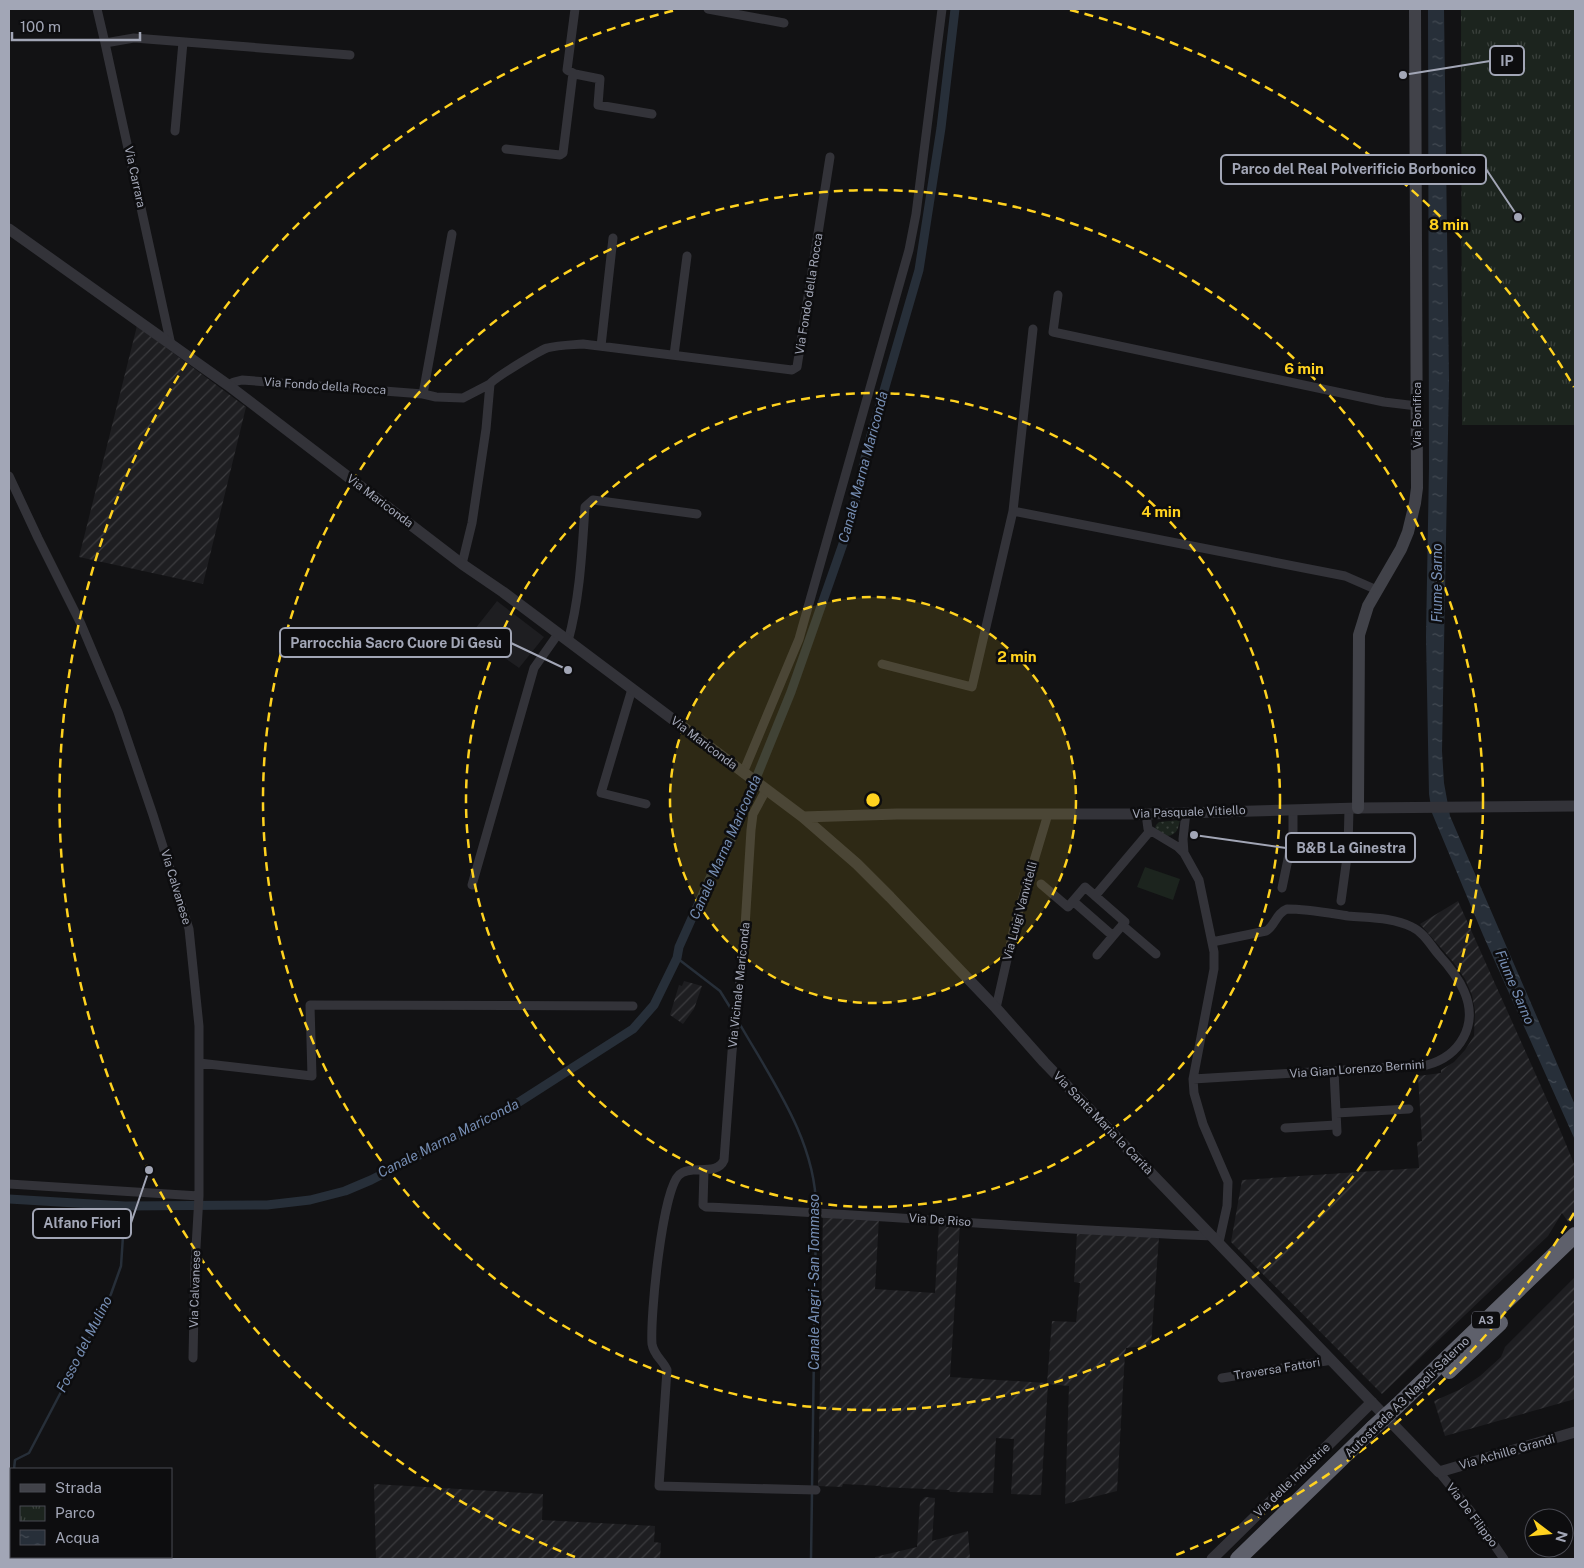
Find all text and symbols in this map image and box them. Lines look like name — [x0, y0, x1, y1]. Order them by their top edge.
scale bar — [12, 10, 140, 42]
text: 100 m — [20, 18, 61, 35]
callout: IP — [1490, 46, 1524, 75]
text: IP — [1500, 53, 1514, 69]
street label: Via Carrara — [122, 145, 148, 209]
callout: Parco del Real Polverificio Borbonico — [1221, 155, 1486, 184]
text: Parco del Real Polverificio Borbonico — [1232, 161, 1476, 177]
text: 8 min — [1429, 216, 1469, 233]
street label: Via Fondo della Rocca — [792, 232, 826, 356]
text: 6 min — [1284, 360, 1324, 377]
street label: Via Fondo della Rocca — [263, 375, 387, 397]
street label: Via Bonifica — [1410, 382, 1424, 448]
water label: Canale Marna Mariconda — [835, 389, 891, 545]
street label: Via Mariconda — [344, 471, 416, 531]
text: 4 min — [1141, 503, 1181, 520]
water label: Fiume Sarno — [1429, 543, 1445, 623]
callout: Parrocchia Sacro Cuore Di Gesù — [280, 628, 511, 657]
text: Parrocchia Sacro Cuore Di Gesù — [290, 635, 502, 651]
text: 2 min — [997, 648, 1037, 665]
street label: Via Mariconda — [668, 713, 740, 773]
water label: Canale Marna Mariconda — [686, 772, 764, 922]
centre of rings — [864, 791, 882, 809]
street label: Via Pasquale Vitiello — [1132, 803, 1246, 821]
callout: B&B La Ginestra — [1286, 833, 1415, 862]
text: B&B La Ginestra — [1296, 840, 1406, 856]
street label: Via Calvanese — [158, 848, 194, 926]
street label: Via Luigi Vanvitelli — [1000, 860, 1040, 962]
street label: Via Vicinale Mariconda — [725, 921, 753, 1049]
water label: Fiume Sarno — [1492, 947, 1538, 1027]
street label: Via Gian Lorenzo Bernini — [1289, 1057, 1425, 1081]
street label: Via Santa Maria la Carità — [1050, 1069, 1156, 1177]
water label: Canale Marna Mariconda — [375, 1095, 521, 1181]
water label: Canale Angri - San Tommaso — [806, 1193, 822, 1370]
callout: Alfano Fiori — [33, 1209, 131, 1238]
street label: Via De Riso — [908, 1211, 972, 1229]
text: Alfano Fiori — [43, 1215, 121, 1231]
street label: Via Calvanese — [187, 1250, 203, 1328]
water label: Fosso del Mulino — [53, 1293, 115, 1395]
road number: A3 — [1472, 1312, 1500, 1328]
street label: Autostrada A3 Napoli-Salerno — [1342, 1334, 1472, 1460]
street label: Traversa Fattori — [1233, 1355, 1321, 1383]
street label: Via Achille Grandi — [1458, 1432, 1556, 1472]
street label: Via delle Industrie — [1251, 1440, 1333, 1520]
legend — [10, 1468, 172, 1558]
text: Strada — [55, 1479, 102, 1496]
street label: Via De Filippo — [1443, 1480, 1501, 1550]
text: Parco — [55, 1504, 95, 1521]
north arrow — [1524, 1508, 1574, 1558]
text: Acqua — [55, 1529, 100, 1546]
text: N — [1552, 1529, 1571, 1544]

